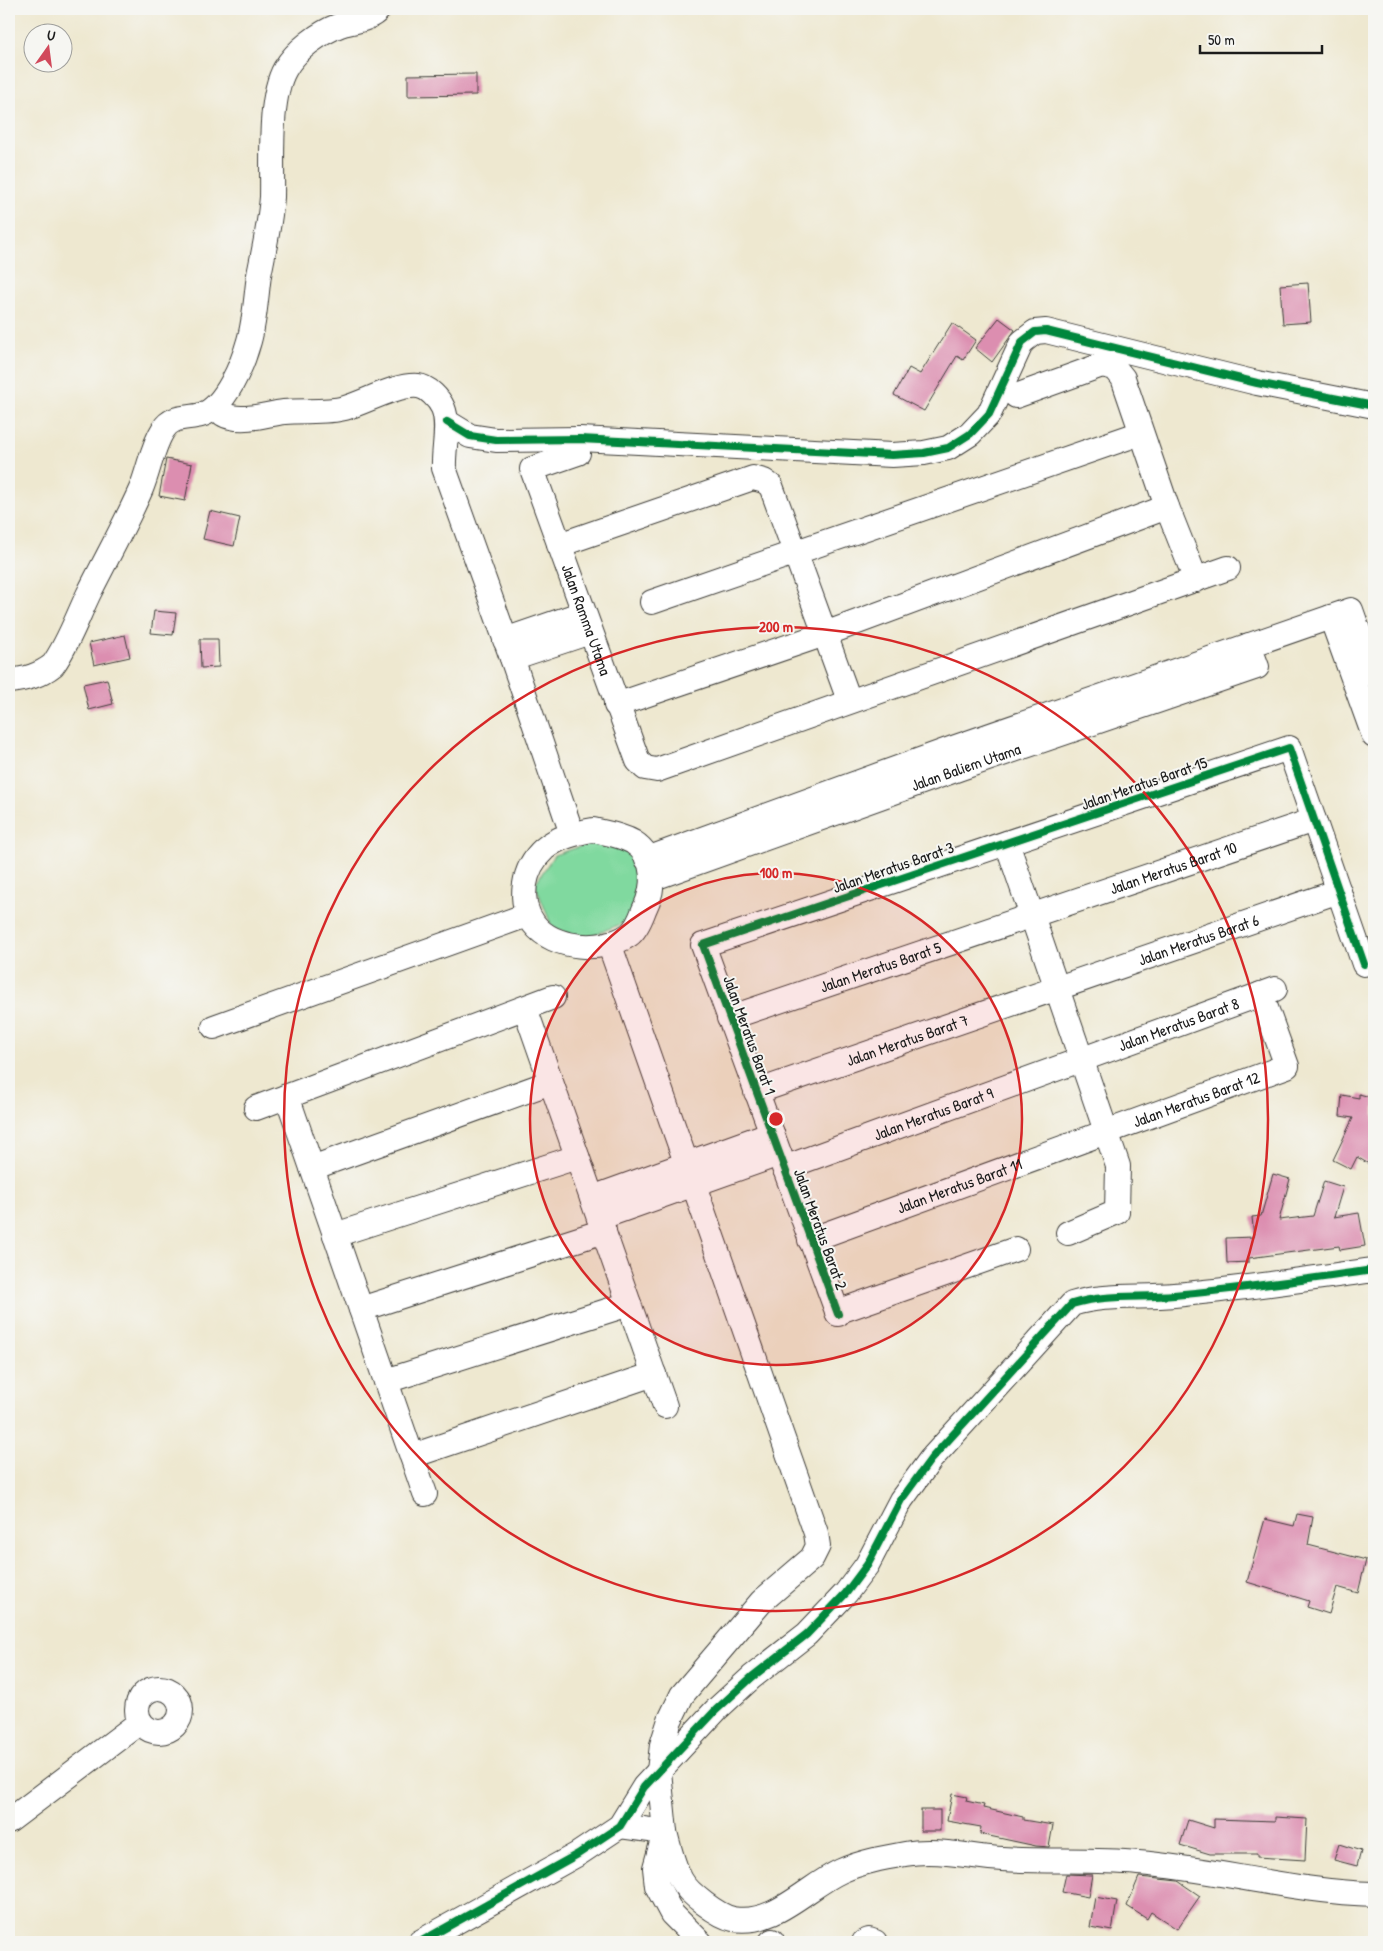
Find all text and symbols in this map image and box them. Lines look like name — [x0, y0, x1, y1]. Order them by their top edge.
north arrow — [22, 22, 72, 72]
scale bar — [1200, 22, 1323, 54]
text: U — [45, 25, 58, 45]
text: 50 m — [1208, 29, 1235, 50]
street label: Jalan Ramma Utama — [556, 561, 617, 678]
text: 200 m — [759, 616, 793, 637]
street label: Jalan Baliem Utama — [908, 737, 1023, 796]
street label: Jalan Meratus Barat 15 — [1078, 751, 1210, 815]
street label: Jalan Meratus Barat 3 — [829, 836, 957, 898]
street label: Jalan Meratus Barat 10 — [1107, 836, 1240, 899]
text: 100 m — [760, 862, 792, 883]
street label: Jalan Meratus Barat 6 — [1135, 908, 1262, 970]
street label: Jalan Meratus Barat 5 — [817, 936, 944, 997]
street label: Jalan Meratus Barat 1 — [718, 972, 782, 1098]
street label: Jalan Meratus Barat 8 — [1115, 992, 1242, 1056]
street label: Jalan Meratus Barat 7 — [843, 1009, 971, 1071]
street label: Jalan Meratus Barat 12 — [1130, 1066, 1263, 1132]
street label: Jalan Meratus Barat 9 — [871, 1082, 996, 1145]
centre of rings — [767, 1110, 785, 1128]
street label: Jalan Meratus Barat 11 — [894, 1153, 1025, 1218]
street label: Jalan Meratus Barat 2 — [789, 1165, 853, 1293]

